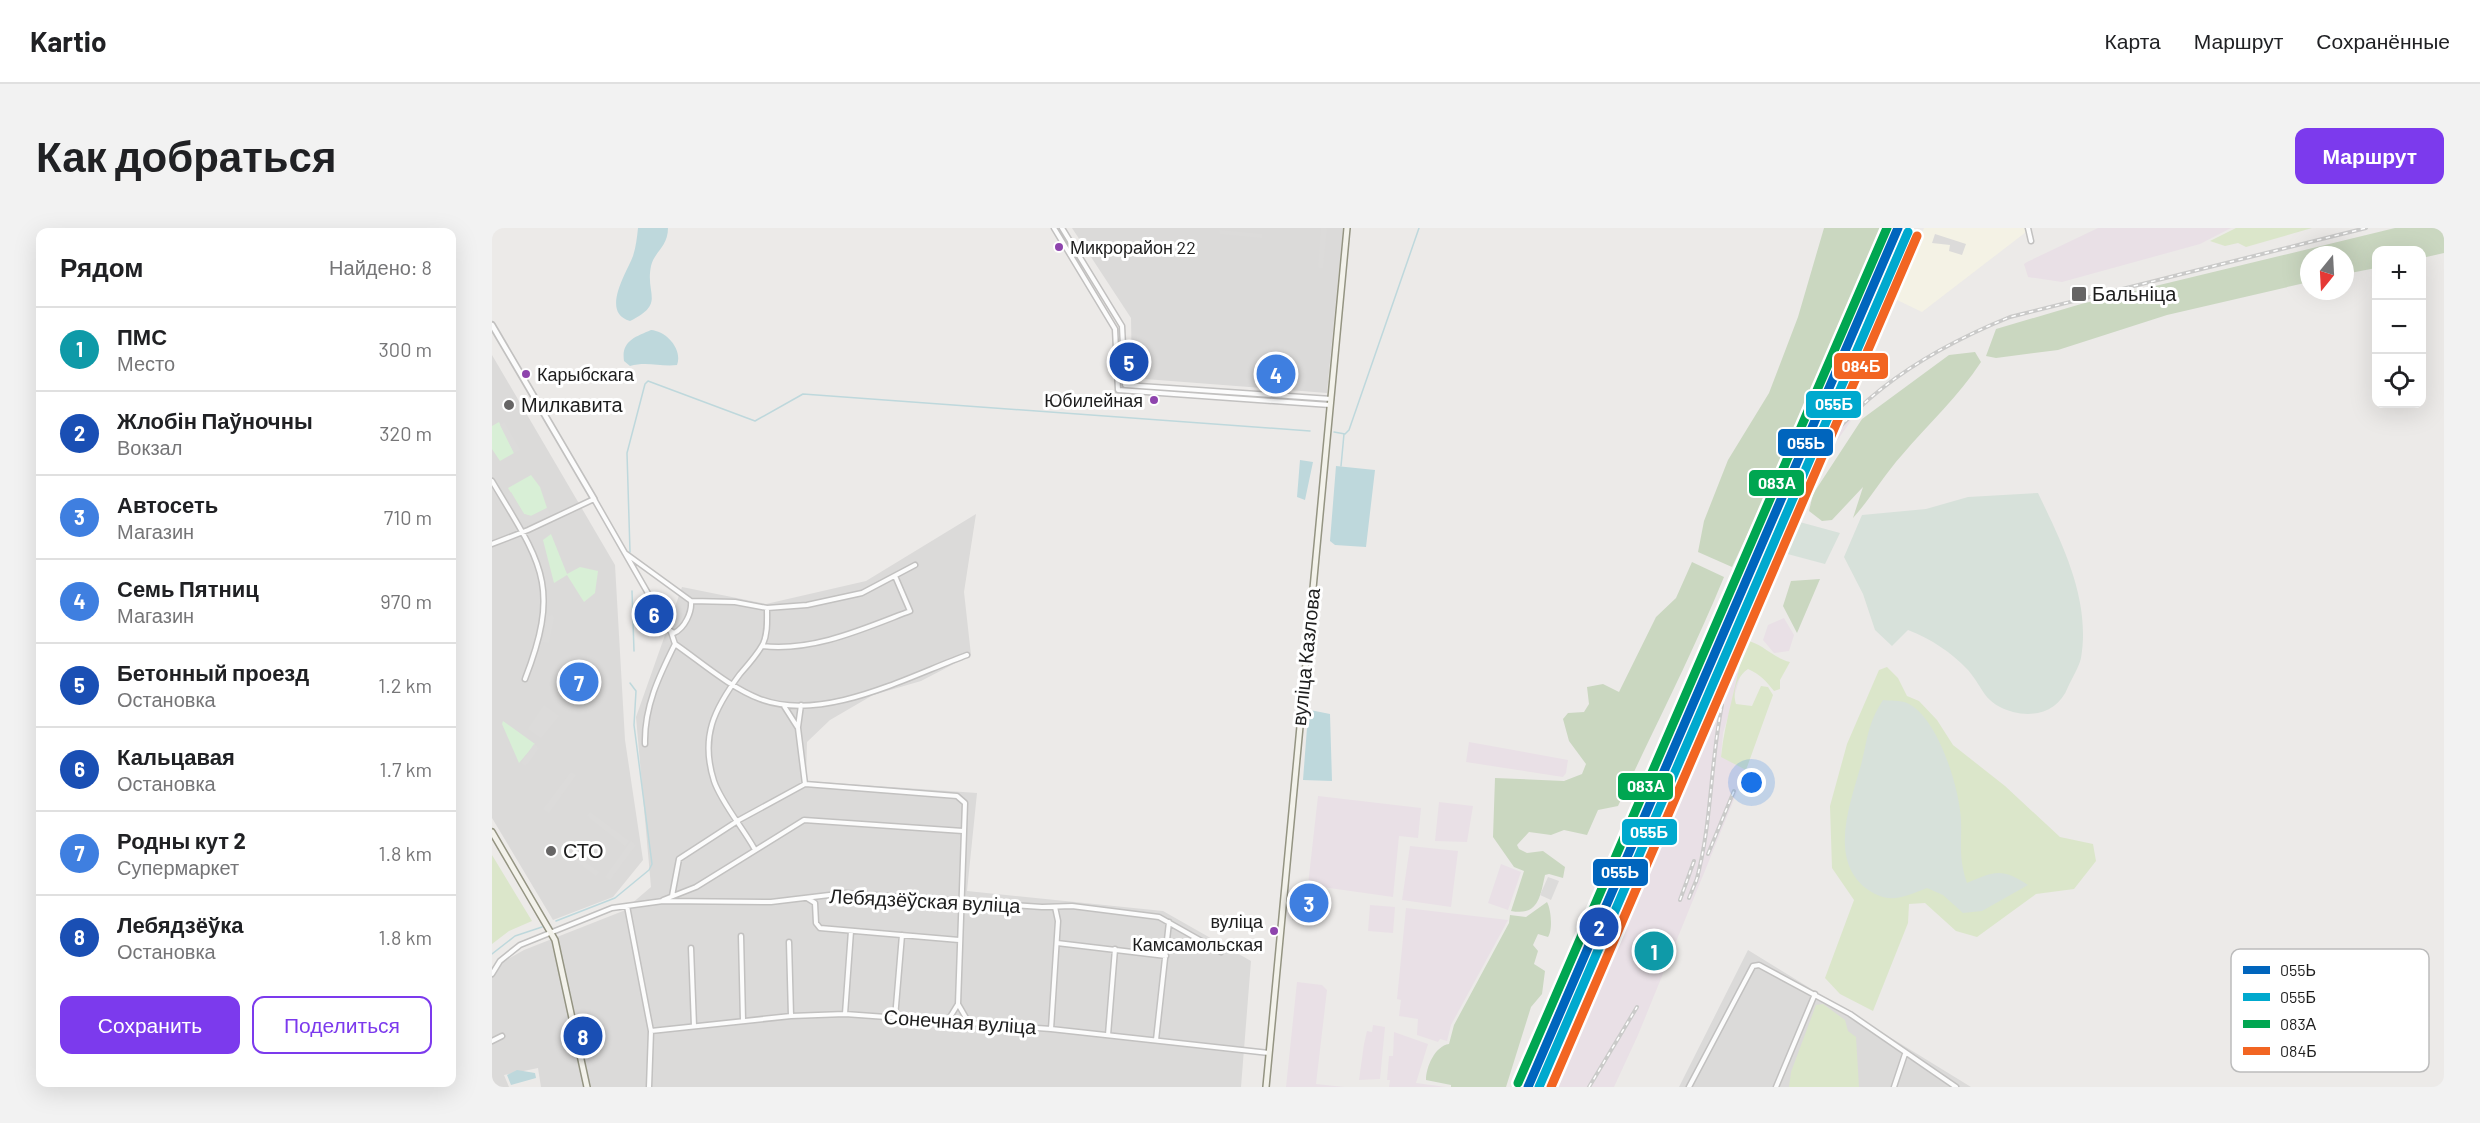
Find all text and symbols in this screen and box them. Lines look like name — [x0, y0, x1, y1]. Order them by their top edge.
text: Kartio — [30, 24, 107, 58]
text: Карта — [2105, 28, 2161, 53]
text: Маршрут — [2194, 28, 2283, 53]
text: Сохранённые — [2316, 28, 2450, 53]
button: Маршрут — [2295, 128, 2444, 184]
text: Как добраться — [36, 130, 336, 180]
place label: Микрорайон 22 — [1070, 236, 1196, 258]
marker: Микрорайон 22 — [1053, 241, 1065, 253]
north arrow — [2300, 246, 2354, 300]
map controls — [2372, 246, 2426, 408]
button: + — [2372, 246, 2426, 300]
text: Рядом — [60, 251, 143, 282]
text: Найдено: 8 — [329, 255, 432, 279]
place label: Бальніца — [2092, 281, 2177, 305]
marker: Бальніца — [2070, 285, 2088, 303]
button: − — [2372, 300, 2426, 354]
text: ПМС — [117, 323, 167, 349]
text: 1 — [76, 337, 83, 361]
text: 300 m — [379, 337, 432, 361]
pin: 5 — [1110, 340, 1148, 384]
text: Место — [117, 351, 175, 375]
pin: 4 — [1256, 352, 1296, 396]
line badge: 084Б — [1833, 352, 1889, 380]
button: locate — [2372, 354, 2426, 408]
text: 084Б — [1842, 356, 1880, 375]
place label: Карыбскага — [537, 363, 635, 385]
marker: Карыбскага — [520, 368, 532, 380]
place label: Юбилейная — [1044, 389, 1143, 411]
line badge: 055Б — [1805, 390, 1862, 419]
place label: Милкавита — [521, 392, 624, 416]
marker: Юбилейная — [1148, 394, 1160, 406]
text: 055Б — [1815, 394, 1853, 413]
marker: Милкавита — [502, 398, 516, 412]
text: Жлобін Паўночны — [117, 407, 313, 433]
text: 2 — [74, 421, 85, 445]
text: 320 m — [379, 421, 432, 445]
line badge: 055Ь — [1777, 428, 1834, 457]
text: 055Ь — [1787, 433, 1825, 452]
text: Вокзал — [117, 435, 182, 459]
line badge: 083А — [1748, 469, 1805, 497]
text: 083А — [1758, 473, 1796, 492]
text: Автосеть — [117, 491, 218, 517]
text: 3 — [74, 505, 85, 529]
text: 710 m — [384, 505, 432, 529]
text: Магазин — [117, 519, 194, 543]
text: Семь Пятниц — [117, 575, 259, 601]
street label: вуліца Казлова — [1286, 586, 1324, 727]
text: 4 — [73, 589, 86, 613]
text: 970 m — [380, 589, 432, 613]
pin: 6 — [634, 592, 674, 636]
text: Магазин — [117, 603, 194, 627]
text: Бетонный проезд — [117, 659, 309, 685]
pin: 7 — [560, 660, 598, 704]
text: 5 — [74, 673, 85, 697]
text: 1.2 km — [378, 673, 432, 697]
text: Остановка — [117, 687, 216, 711]
text: Кальцавая — [117, 743, 235, 769]
text: 6 — [74, 757, 85, 781]
text: 1.7 km — [379, 757, 432, 781]
your location — [1737, 768, 1766, 797]
text: Остановка — [117, 771, 216, 795]
line badge: 083А — [1617, 772, 1674, 801]
text: 083А — [1627, 776, 1665, 795]
line badge: 055Б — [1621, 818, 1678, 846]
text: 055Б — [1630, 822, 1668, 841]
text: Родны кут 2 — [117, 827, 246, 853]
place label: СТО — [563, 838, 604, 862]
text: 7 — [75, 841, 84, 865]
text: 1.8 km — [378, 841, 432, 865]
marker: СТО — [544, 844, 558, 858]
text: Супермаркет — [117, 855, 239, 879]
line badge: 055Ь — [1592, 858, 1649, 887]
text: 055Ь — [1601, 862, 1639, 881]
pin: 3 — [1290, 880, 1328, 926]
street label: Лебядзёўская вуліца — [829, 883, 1022, 917]
pin: 2 — [1580, 904, 1618, 950]
place label: вуліца Камсамольская — [1132, 910, 1264, 955]
text: Лебядзёўка — [117, 911, 243, 937]
text: 8 — [74, 925, 85, 949]
text: 1.8 km — [378, 925, 432, 949]
marker: вуліца Камсамольская — [1268, 925, 1280, 937]
pin: 1 — [1634, 928, 1674, 974]
text: Остановка — [117, 939, 216, 963]
legend — [2231, 949, 2429, 1072]
text: 055Ь — [2280, 960, 2316, 979]
text: 055Б — [2280, 987, 2316, 1006]
button: Сохранить — [60, 996, 240, 1054]
button: Поделиться — [252, 996, 432, 1054]
street label: Сонечная вуліца — [883, 1004, 1038, 1038]
pin: 8 — [564, 1014, 602, 1058]
text: 083А — [2280, 1014, 2317, 1033]
text: 084Б — [2280, 1041, 2317, 1060]

